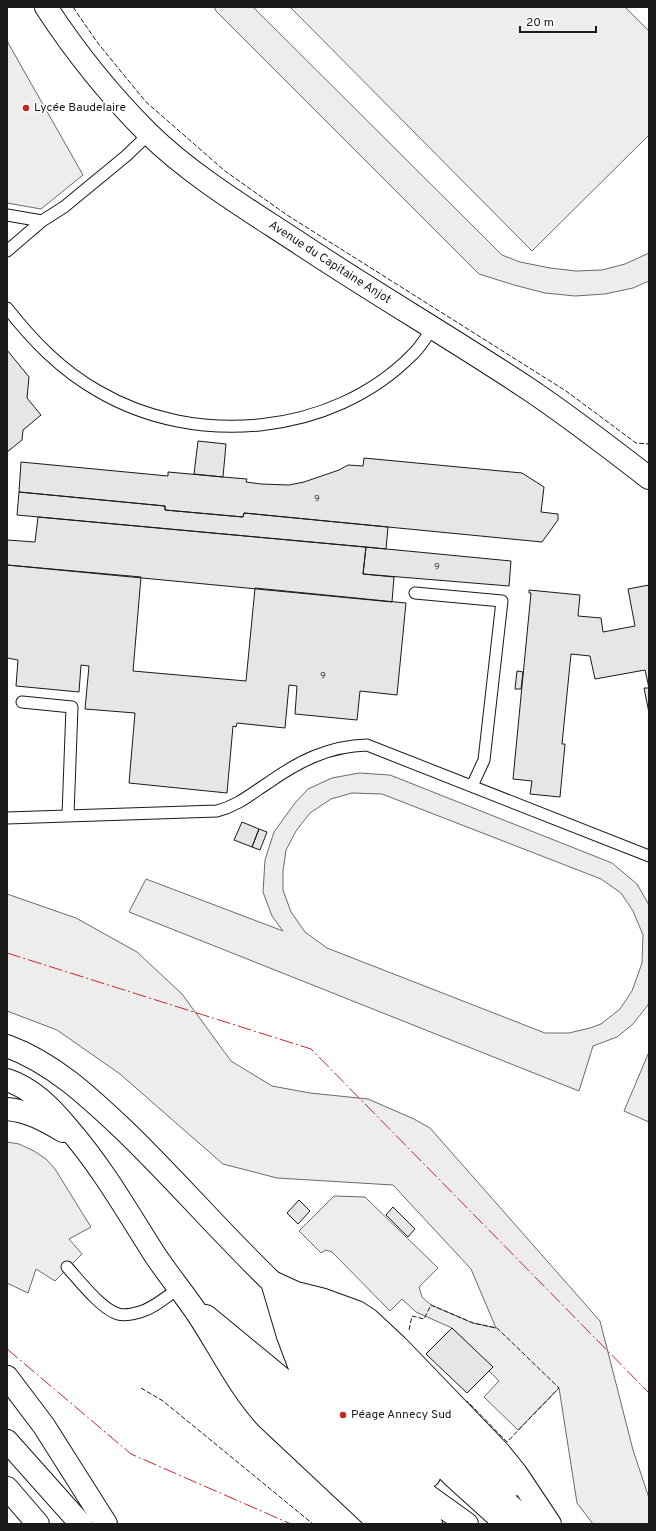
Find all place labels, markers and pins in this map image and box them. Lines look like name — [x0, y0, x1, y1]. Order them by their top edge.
place label: Lycée Baudelaire — [34, 100, 126, 116]
marker: Lycée Baudelaire — [21, 103, 31, 113]
place label: Péage Annecy Sud — [351, 1407, 452, 1423]
marker: Péage Annecy Sud — [338, 1410, 348, 1420]

